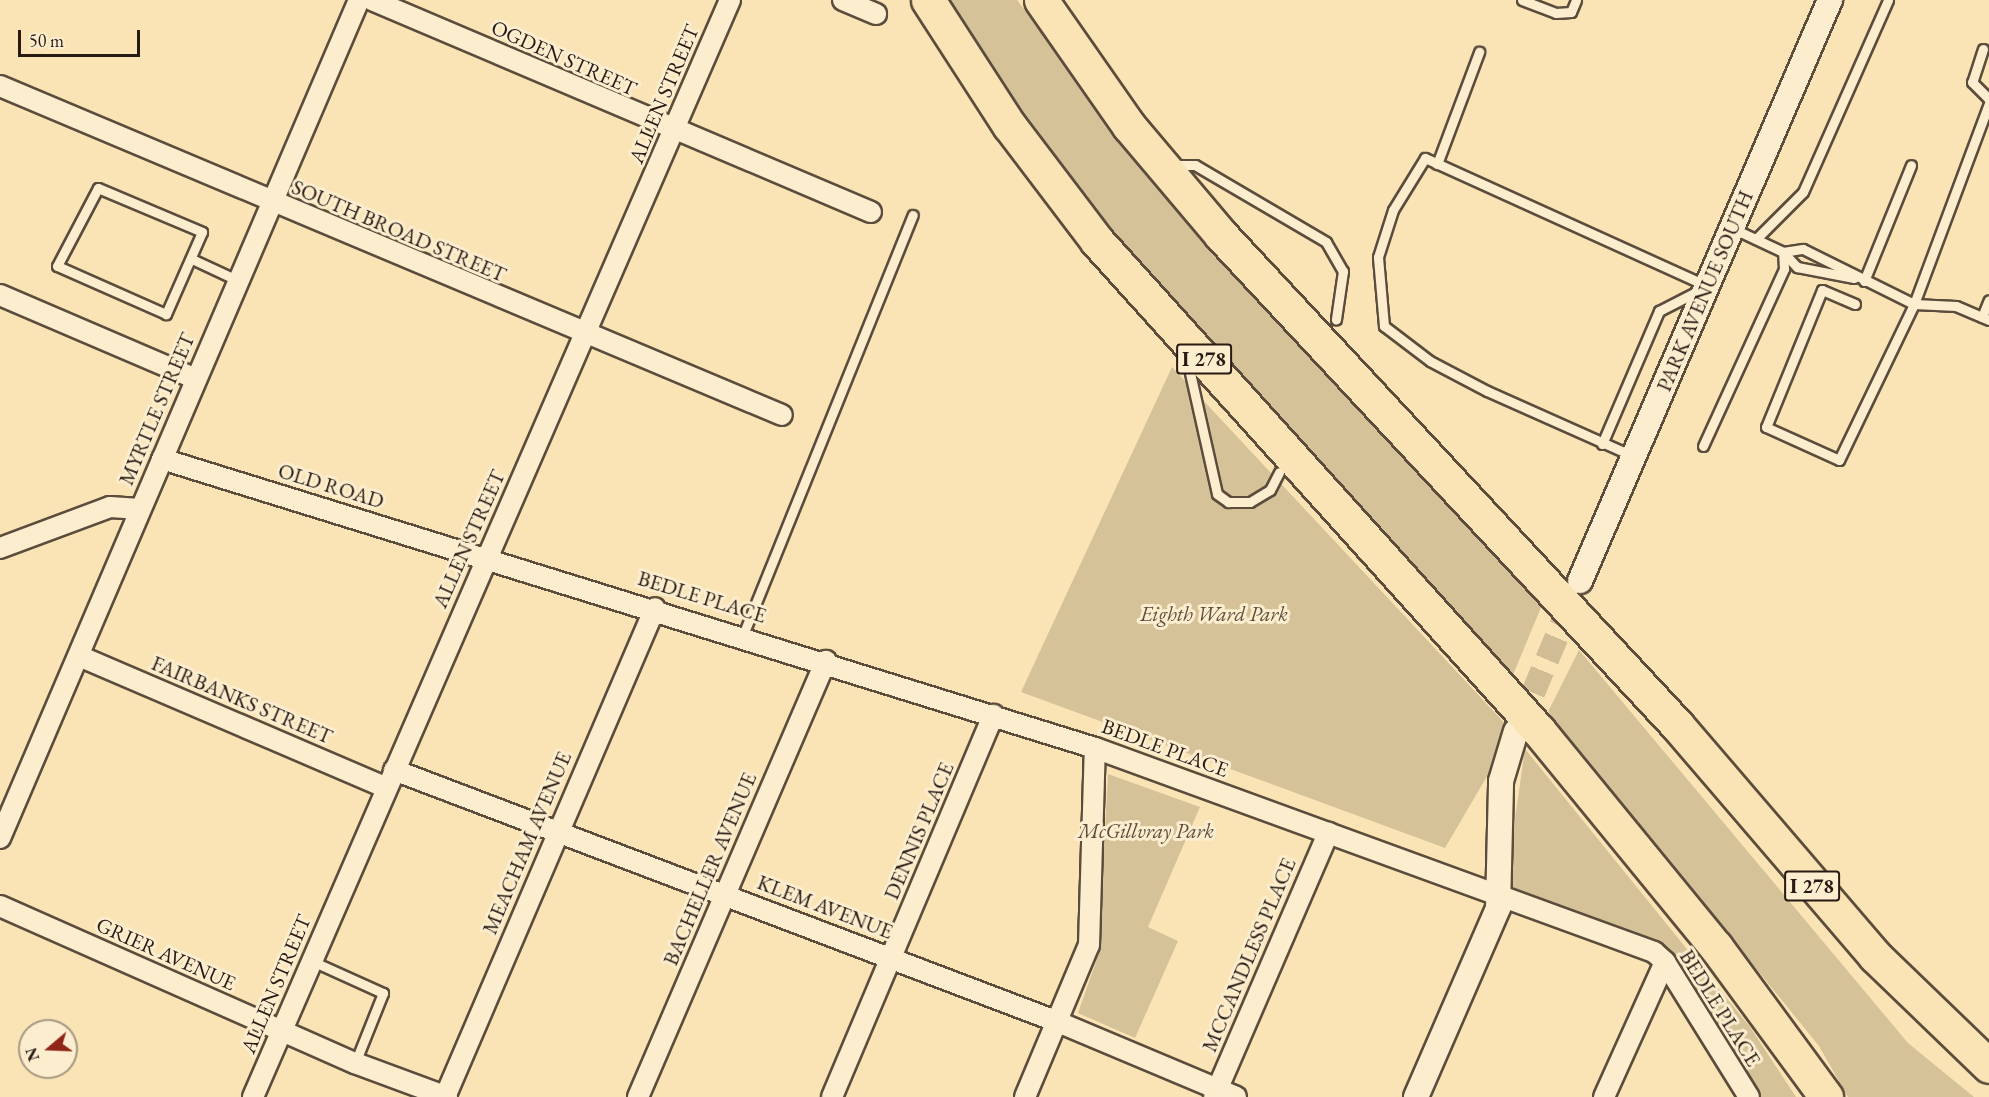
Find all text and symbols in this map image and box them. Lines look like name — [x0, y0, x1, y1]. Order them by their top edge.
street label: OGDEN STREET — [487, 15, 641, 101]
scale bar — [21, 18, 142, 56]
street label: ALLEN STREET — [623, 21, 705, 167]
text: 50 m — [29, 29, 64, 52]
street label: SOUTH BROAD STREET — [288, 174, 510, 288]
street label: PARK AVENUE SOUTH — [1651, 187, 1759, 395]
street label: MYRTLE STREET — [114, 329, 200, 489]
road number: I 278 — [1176, 342, 1232, 376]
street label: OLD ROAD — [275, 458, 387, 514]
street label: ALLEN STREET — [427, 466, 511, 612]
street label: BEDLE PLACE — [635, 566, 769, 628]
park label: Eighth Ward Park — [1140, 601, 1288, 627]
street label: FAIRBANKS STREET — [148, 650, 336, 750]
street label: BEDLE PLACE — [1098, 713, 1232, 783]
street label: MEACHAM AVENUE — [477, 748, 577, 938]
street label: DENNIS PLACE — [879, 759, 959, 903]
street label: BACHELLER AVENUE — [658, 769, 762, 969]
park label: McGillvray Park — [1078, 818, 1214, 844]
street label: MCCANDLESS PLACE — [1197, 854, 1301, 1056]
road number: I 278 — [1784, 869, 1840, 903]
street label: KLEM AVENUE — [754, 870, 896, 944]
street label: ALLEN STREET — [235, 911, 317, 1057]
street label: GRIER AVENUE — [92, 912, 240, 996]
street label: BEDLE PLACE — [1674, 945, 1766, 1071]
north arrow — [18, 1019, 78, 1079]
text: N — [20, 1045, 44, 1064]

